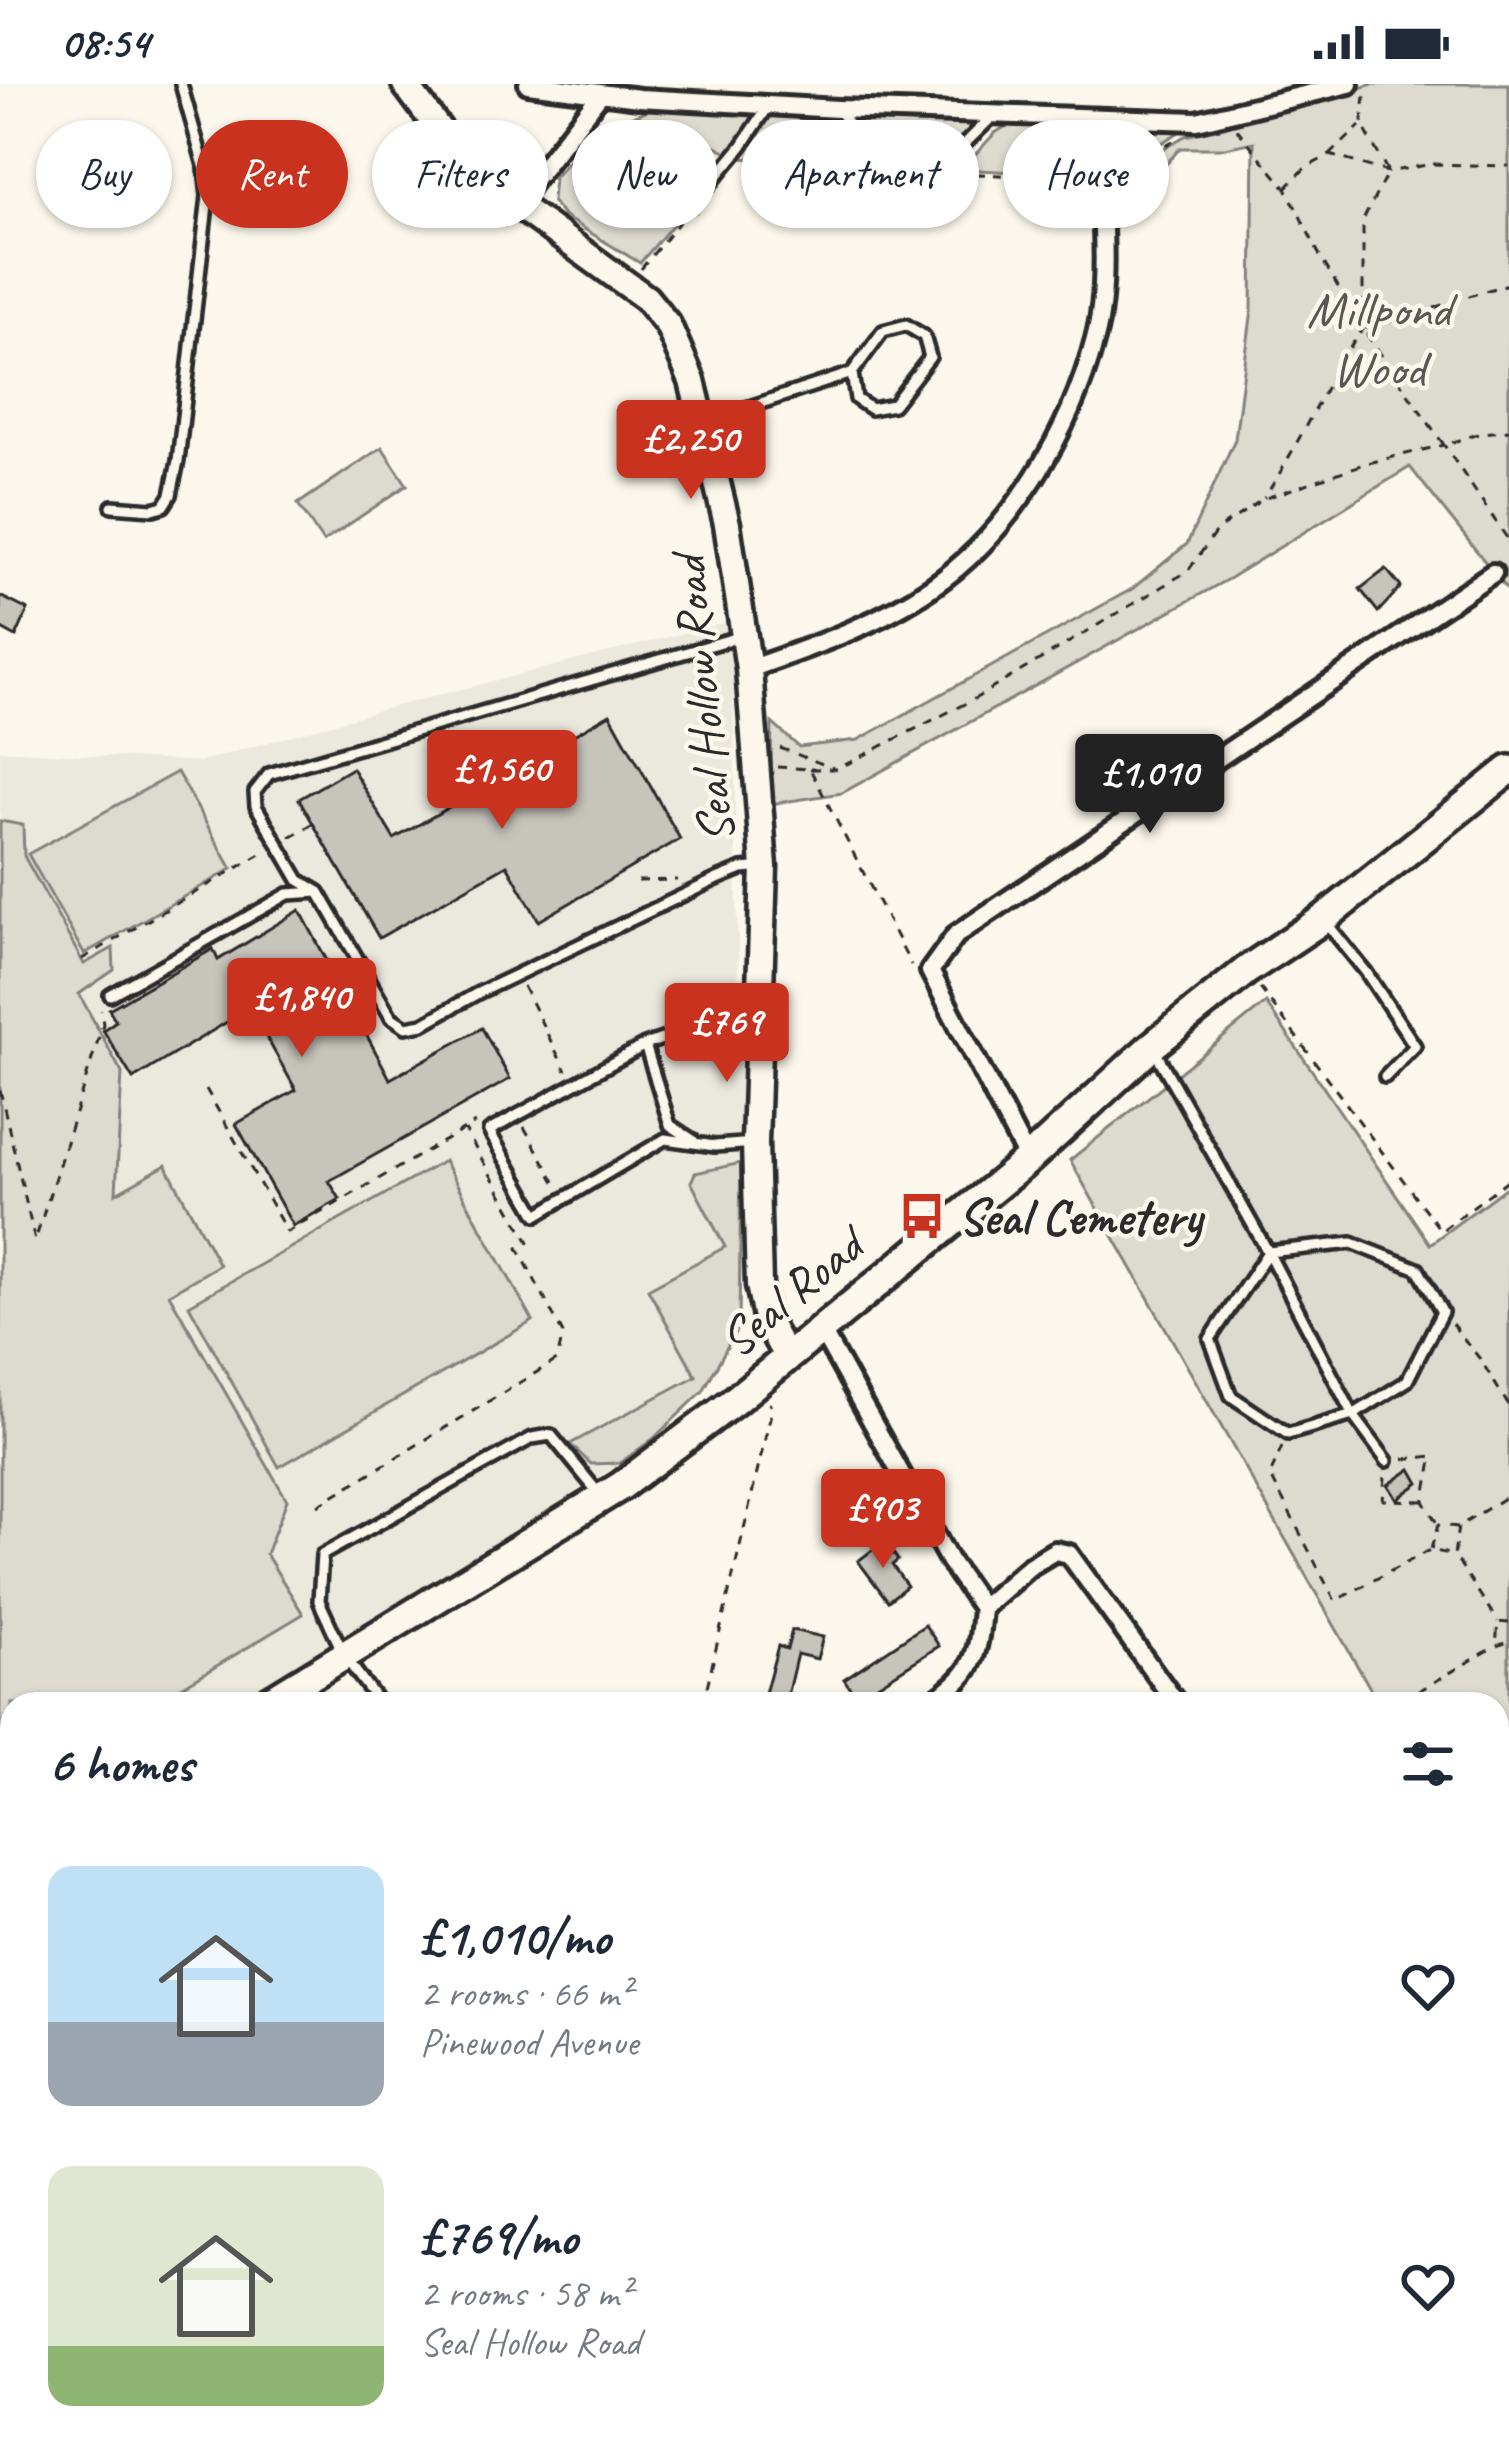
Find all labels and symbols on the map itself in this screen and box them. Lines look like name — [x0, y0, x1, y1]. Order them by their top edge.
park label: Millpond Wood — [1307, 277, 1459, 400]
pin: £2,250 — [593, 400, 789, 502]
street label: Seal Hollow Road — [654, 546, 749, 846]
pin: £1,560 — [404, 730, 600, 832]
pin: £1,010 — [1052, 734, 1248, 836]
pin: £1,840 — [204, 958, 400, 1060]
pin: £769 — [656, 983, 798, 1085]
place label: Seal Cemetery — [958, 1185, 1205, 1249]
bus stop icon: Seal Cemetery — [897, 1191, 947, 1241]
street label: Seal Road — [706, 1209, 881, 1371]
pin: £903 — [812, 1469, 954, 1571]

